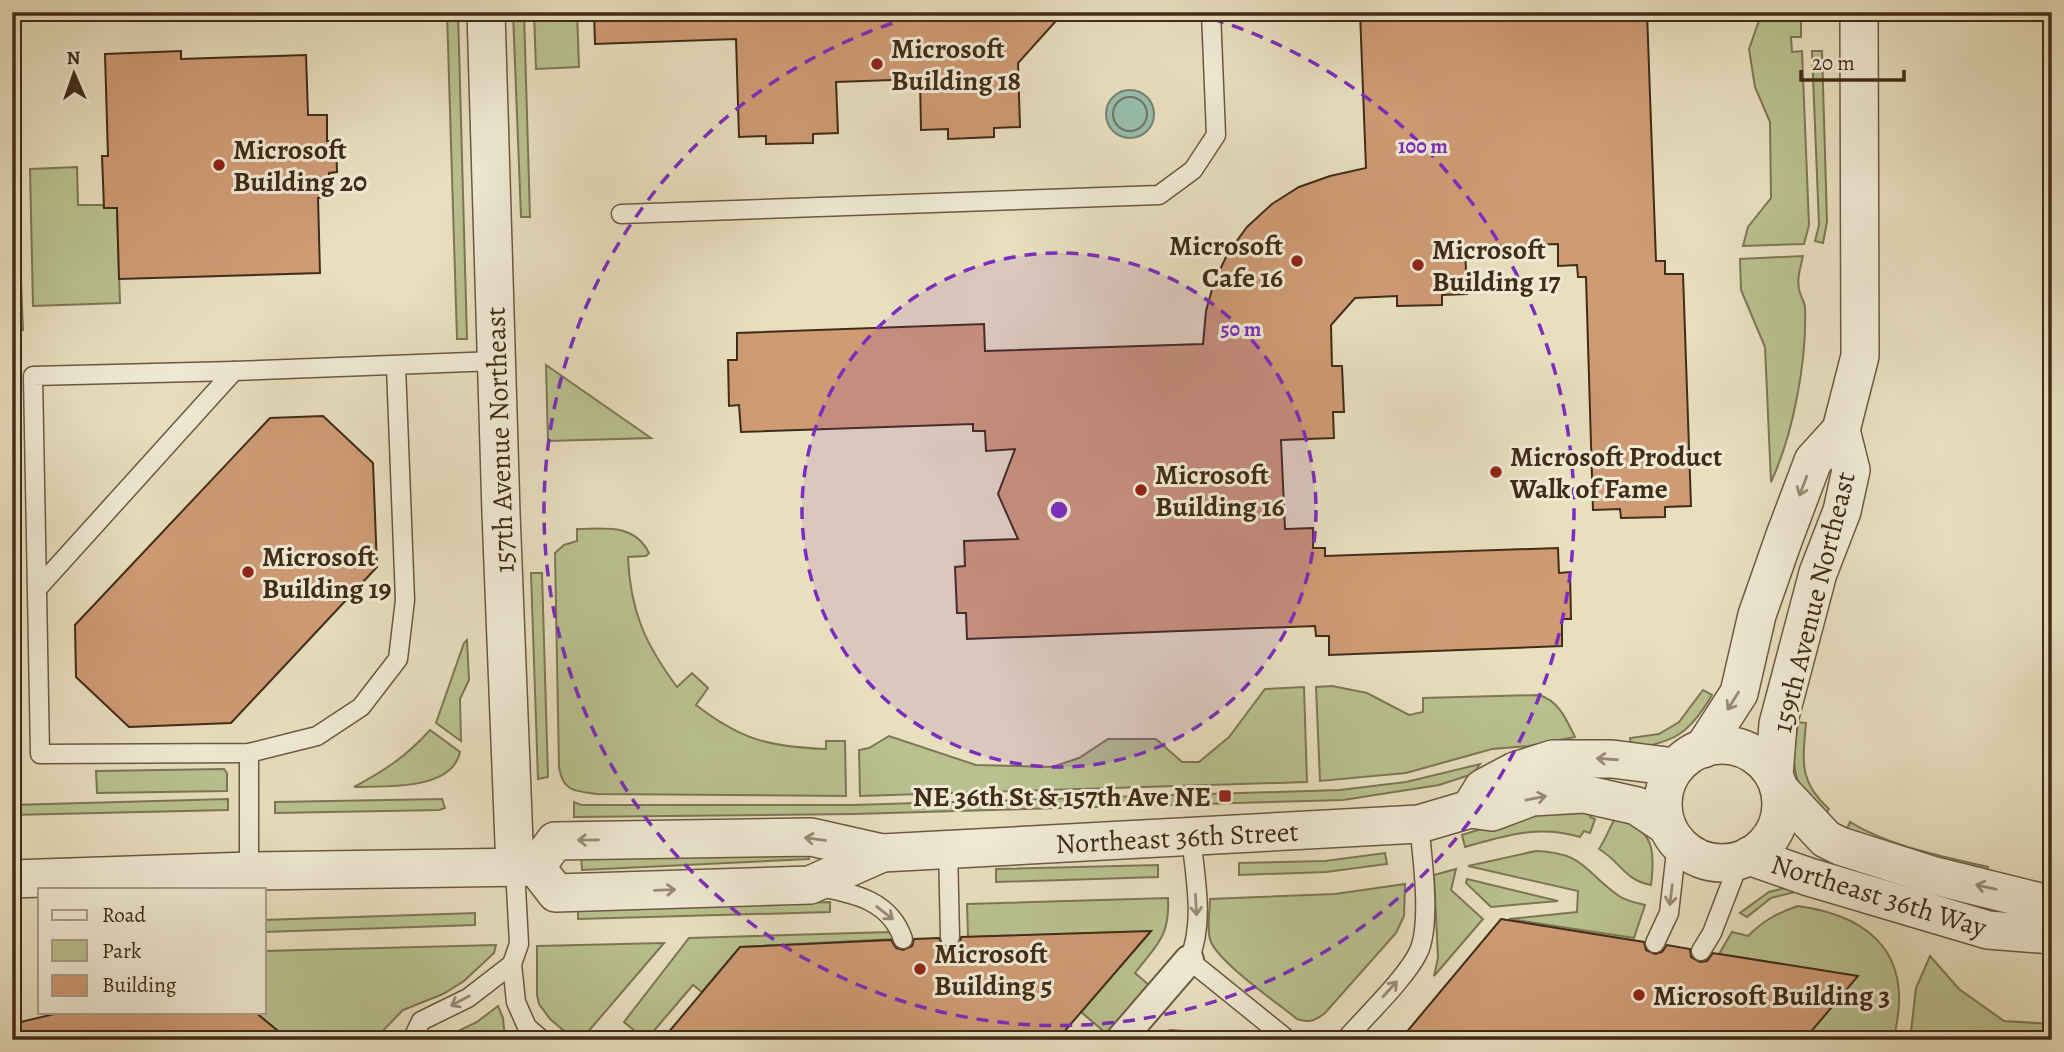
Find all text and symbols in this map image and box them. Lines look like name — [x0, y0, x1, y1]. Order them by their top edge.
place label: Microsoft Building 18 — [891, 30, 1021, 100]
north arrow — [38, 38, 108, 108]
scale bar — [1801, 38, 1905, 82]
text: N — [66, 45, 81, 71]
text: 20 m — [1812, 49, 1855, 77]
marker: Microsoft Building 18 — [869, 56, 885, 72]
place label: Microsoft Building 20 — [233, 131, 367, 201]
text: 100 m — [1398, 132, 1448, 160]
marker: Microsoft Building 20 — [211, 157, 227, 173]
place label: Microsoft Cafe 16 — [1169, 227, 1283, 297]
place label: Microsoft Building 17 — [1432, 231, 1561, 301]
marker: Microsoft Cafe 16 — [1289, 253, 1305, 269]
marker: Microsoft Building 17 — [1410, 257, 1426, 273]
street label: 157th Avenue Northeast — [476, 306, 524, 574]
text: 50 m — [1221, 315, 1262, 343]
place label: Microsoft Product Walk of Fame — [1509, 438, 1722, 508]
place label: Microsoft Building 16 — [1155, 456, 1285, 526]
marker: Microsoft Product Walk of Fame — [1488, 464, 1504, 480]
street label: 159th Avenue Northeast — [1763, 468, 1865, 737]
one-way arrow — [1796, 474, 1809, 496]
marker: Microsoft Building 16 — [1133, 482, 1149, 498]
centre of rings — [1047, 498, 1071, 522]
place label: Microsoft Building 19 — [262, 538, 392, 608]
marker: Microsoft Building 19 — [240, 564, 256, 580]
one-way arrow — [1726, 691, 1740, 711]
one-way arrow — [1597, 752, 1619, 765]
place label: NE 36th St & 157th Ave NE — [913, 778, 1211, 816]
marker: NE 36th St & 157th Ave NE — [1217, 788, 1233, 804]
one-way arrow — [1524, 791, 1547, 804]
street label: Northeast 36th Street — [1055, 813, 1300, 863]
one-way arrow — [804, 832, 827, 845]
one-way arrow — [577, 834, 600, 847]
street label: Northeast 36th Way — [1766, 845, 1991, 947]
one-way arrow — [1975, 880, 1998, 894]
one-way arrow — [653, 883, 676, 896]
one-way arrow — [1665, 883, 1678, 905]
legend — [38, 888, 266, 1014]
one-way arrow — [1190, 893, 1203, 916]
text: Road — [102, 901, 146, 929]
one-way arrow — [876, 905, 894, 920]
place label: Microsoft Building 5 — [934, 935, 1052, 1005]
text: Park — [102, 937, 142, 965]
marker: Microsoft Building 5 — [912, 961, 928, 977]
text: Building — [102, 971, 177, 999]
place label: Microsoft Building 3 — [1653, 977, 1890, 1015]
one-way arrow — [1382, 980, 1398, 998]
marker: Microsoft Building 3 — [1631, 987, 1647, 1003]
one-way arrow — [451, 995, 471, 1009]

